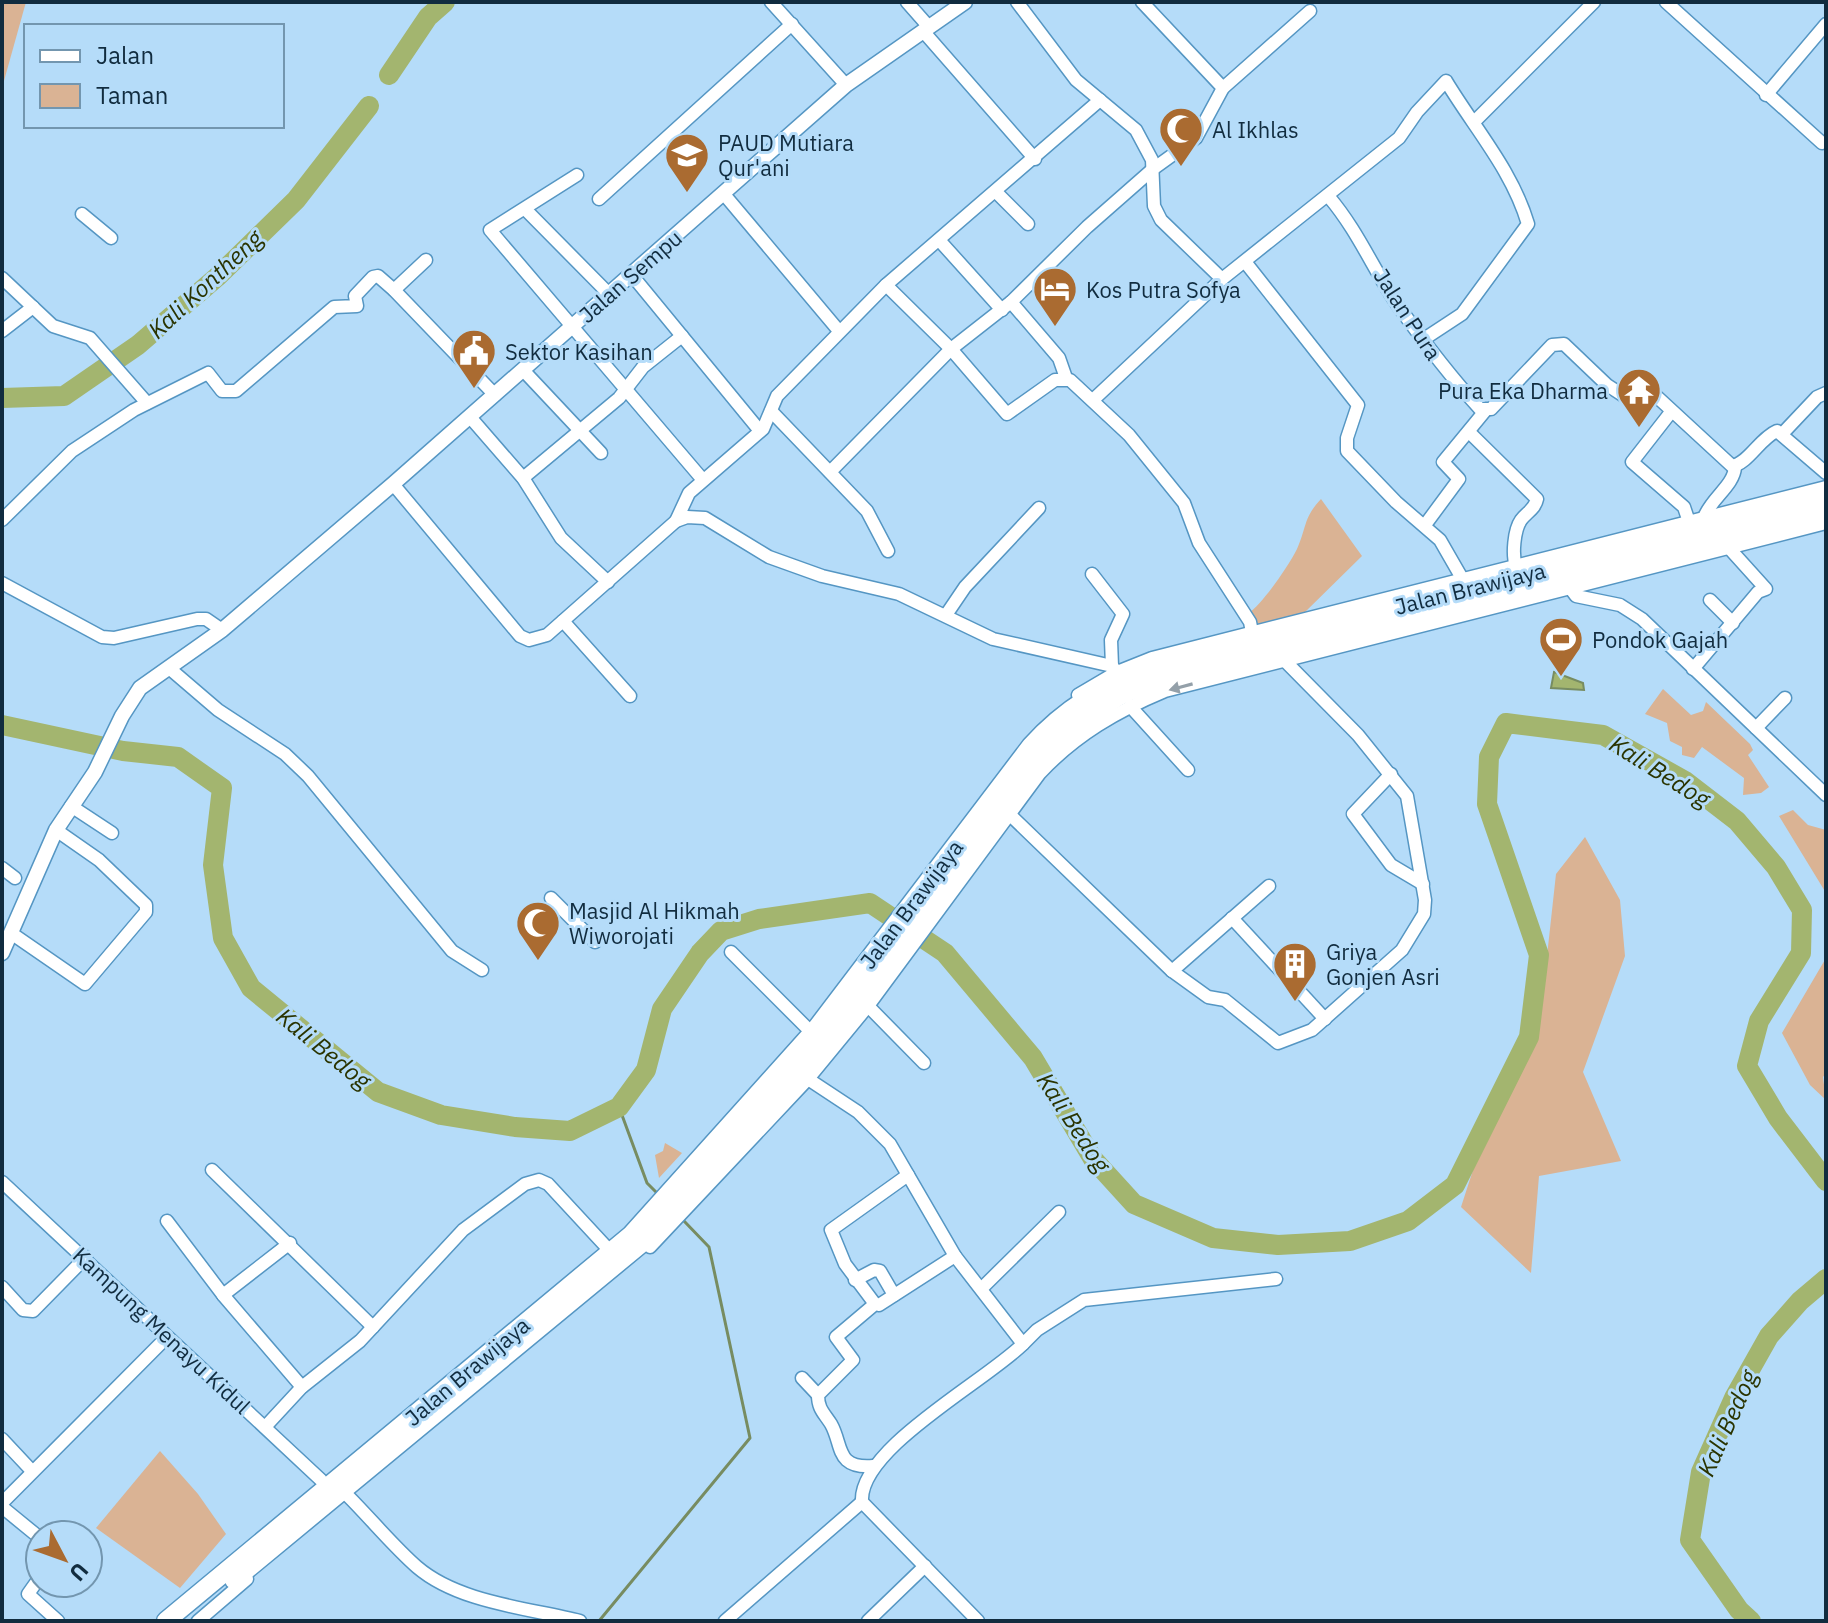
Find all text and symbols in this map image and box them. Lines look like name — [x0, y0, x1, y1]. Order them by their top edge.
legend — [24, 24, 284, 128]
text: Jalan — [96, 39, 154, 71]
text: Taman — [96, 79, 168, 111]
mosque icon: Al Ikhlas — [1157, 105, 1205, 168]
place label: Al Ikhlas — [1212, 115, 1299, 144]
place label: PAUD Mutiara Qur'ani — [718, 128, 854, 182]
school or university icon: PAUD Mutiara Qur'ani — [663, 131, 711, 194]
water label: Kali Kontheng — [141, 221, 271, 345]
street label: Jalan Sempu — [572, 223, 688, 329]
street label: Jalan Pura — [1368, 263, 1449, 366]
hotel icon: Kos Putra Sofya — [1031, 265, 1079, 328]
place label: Kos Putra Sofya — [1086, 275, 1241, 304]
public building icon: Sektor Kasihan — [450, 327, 498, 390]
place label: Sektor Kasihan — [505, 337, 653, 366]
temple icon: Pura Eka Dharma — [1615, 366, 1663, 429]
place label: Pura Eka Dharma — [1438, 376, 1608, 405]
street label: Jalan Brawijaya — [1392, 555, 1549, 621]
sports icon: Pondok Gajah — [1537, 615, 1585, 678]
place label: Pondok Gajah — [1592, 625, 1728, 654]
one-way arrow — [1168, 681, 1193, 693]
water label: Kali Bedog — [1604, 728, 1718, 815]
street label: Jalan Brawijaya — [853, 833, 969, 974]
place label: Masjid Al Hikmah Wiworojati — [569, 896, 740, 950]
mosque icon: Masjid Al Hikmah Wiworojati — [514, 899, 562, 962]
place label: Griya Gonjen Asri — [1326, 937, 1440, 991]
building icon: Griya Gonjen Asri — [1271, 940, 1319, 1003]
water label: Kali Bedog — [270, 1000, 379, 1097]
water label: Kali Bedog — [1030, 1066, 1119, 1179]
street label: Kampung Menayu Kidul — [67, 1240, 257, 1420]
street label: Jalan Brawijaya — [399, 1310, 536, 1432]
water label: Kali Bedog — [1689, 1363, 1765, 1481]
north arrow — [24, 1519, 104, 1599]
text: U — [64, 1557, 95, 1588]

